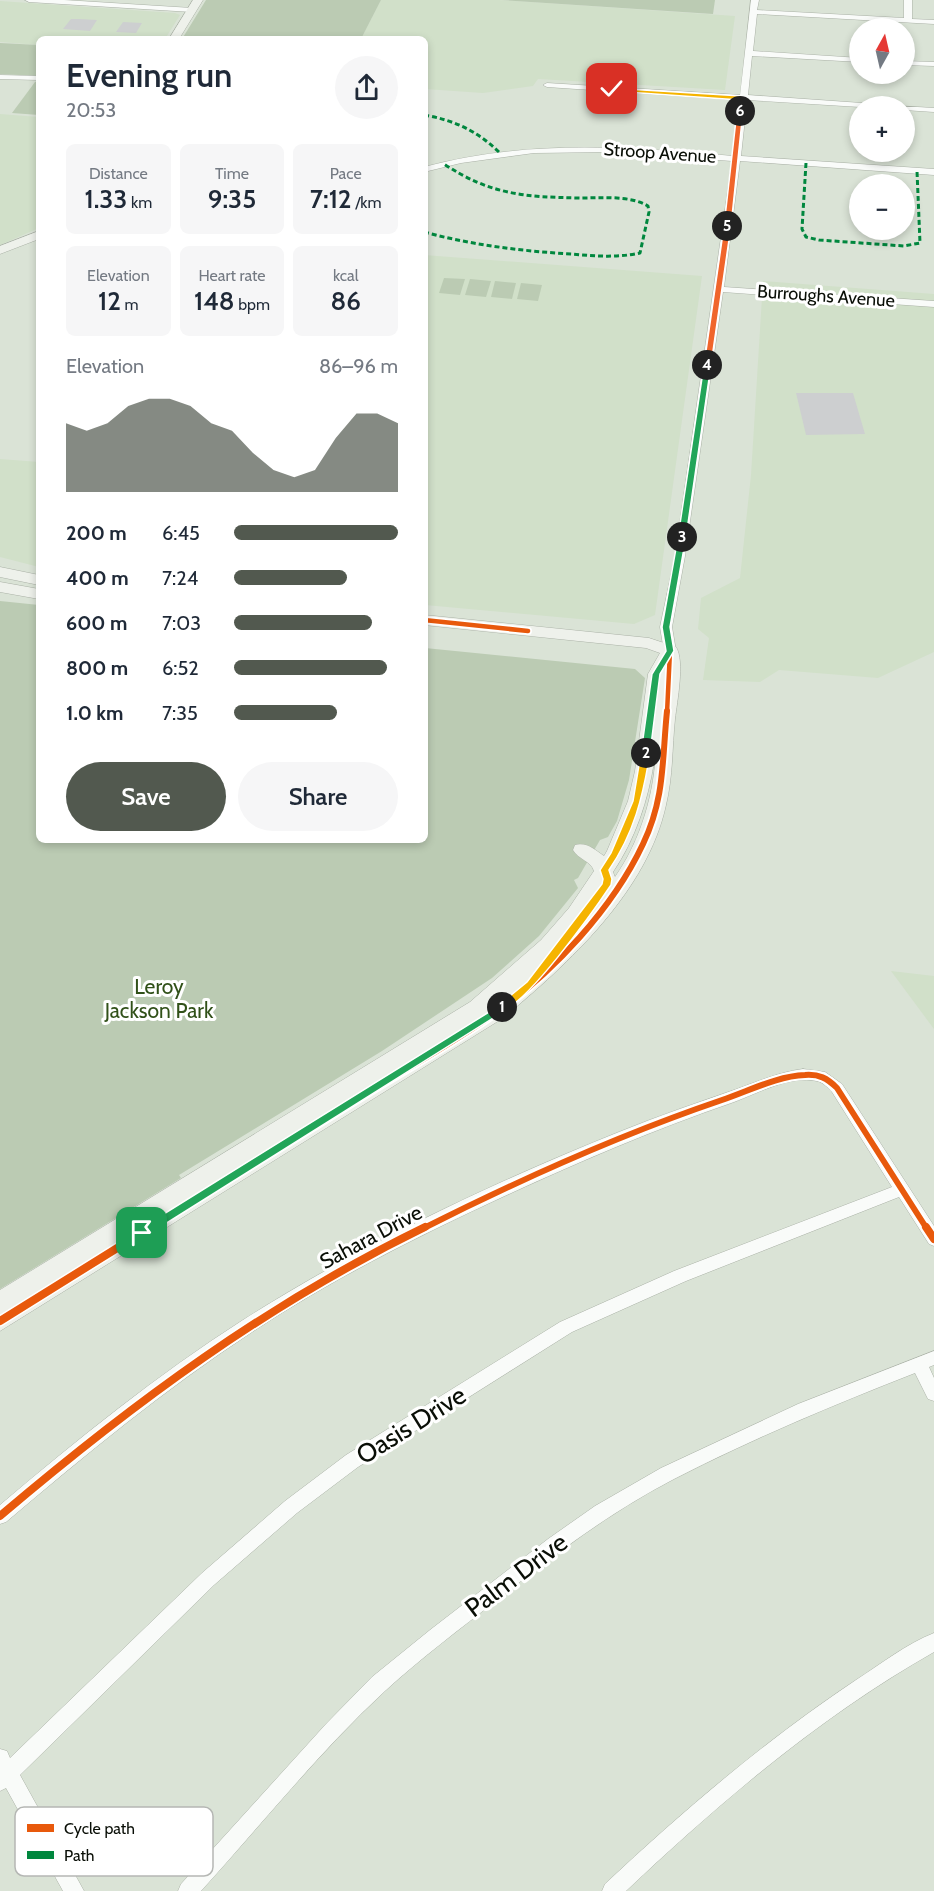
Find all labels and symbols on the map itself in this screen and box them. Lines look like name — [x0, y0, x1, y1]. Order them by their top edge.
north arrow — [849, 18, 915, 84]
pin — [586, 63, 637, 114]
pin: 6 — [725, 96, 755, 126]
street label: Stroop Avenue — [603, 138, 717, 168]
pin: 5 — [712, 211, 742, 241]
street label: Burroughs Avenue — [756, 280, 896, 312]
pin: 4 — [692, 350, 722, 380]
pin: 3 — [667, 522, 697, 552]
pin: 2 — [631, 738, 661, 768]
park label: Leroy Jackson Park — [104, 974, 214, 1023]
pin: 1 — [487, 992, 517, 1022]
street label: Sahara Drive — [315, 1199, 426, 1274]
pin — [116, 1207, 167, 1258]
street label: Oasis Drive — [350, 1379, 472, 1471]
street label: Palm Drive — [458, 1526, 574, 1624]
legend — [15, 1807, 213, 1876]
text: Cycle path — [64, 1819, 135, 1838]
text: Path — [64, 1846, 95, 1865]

